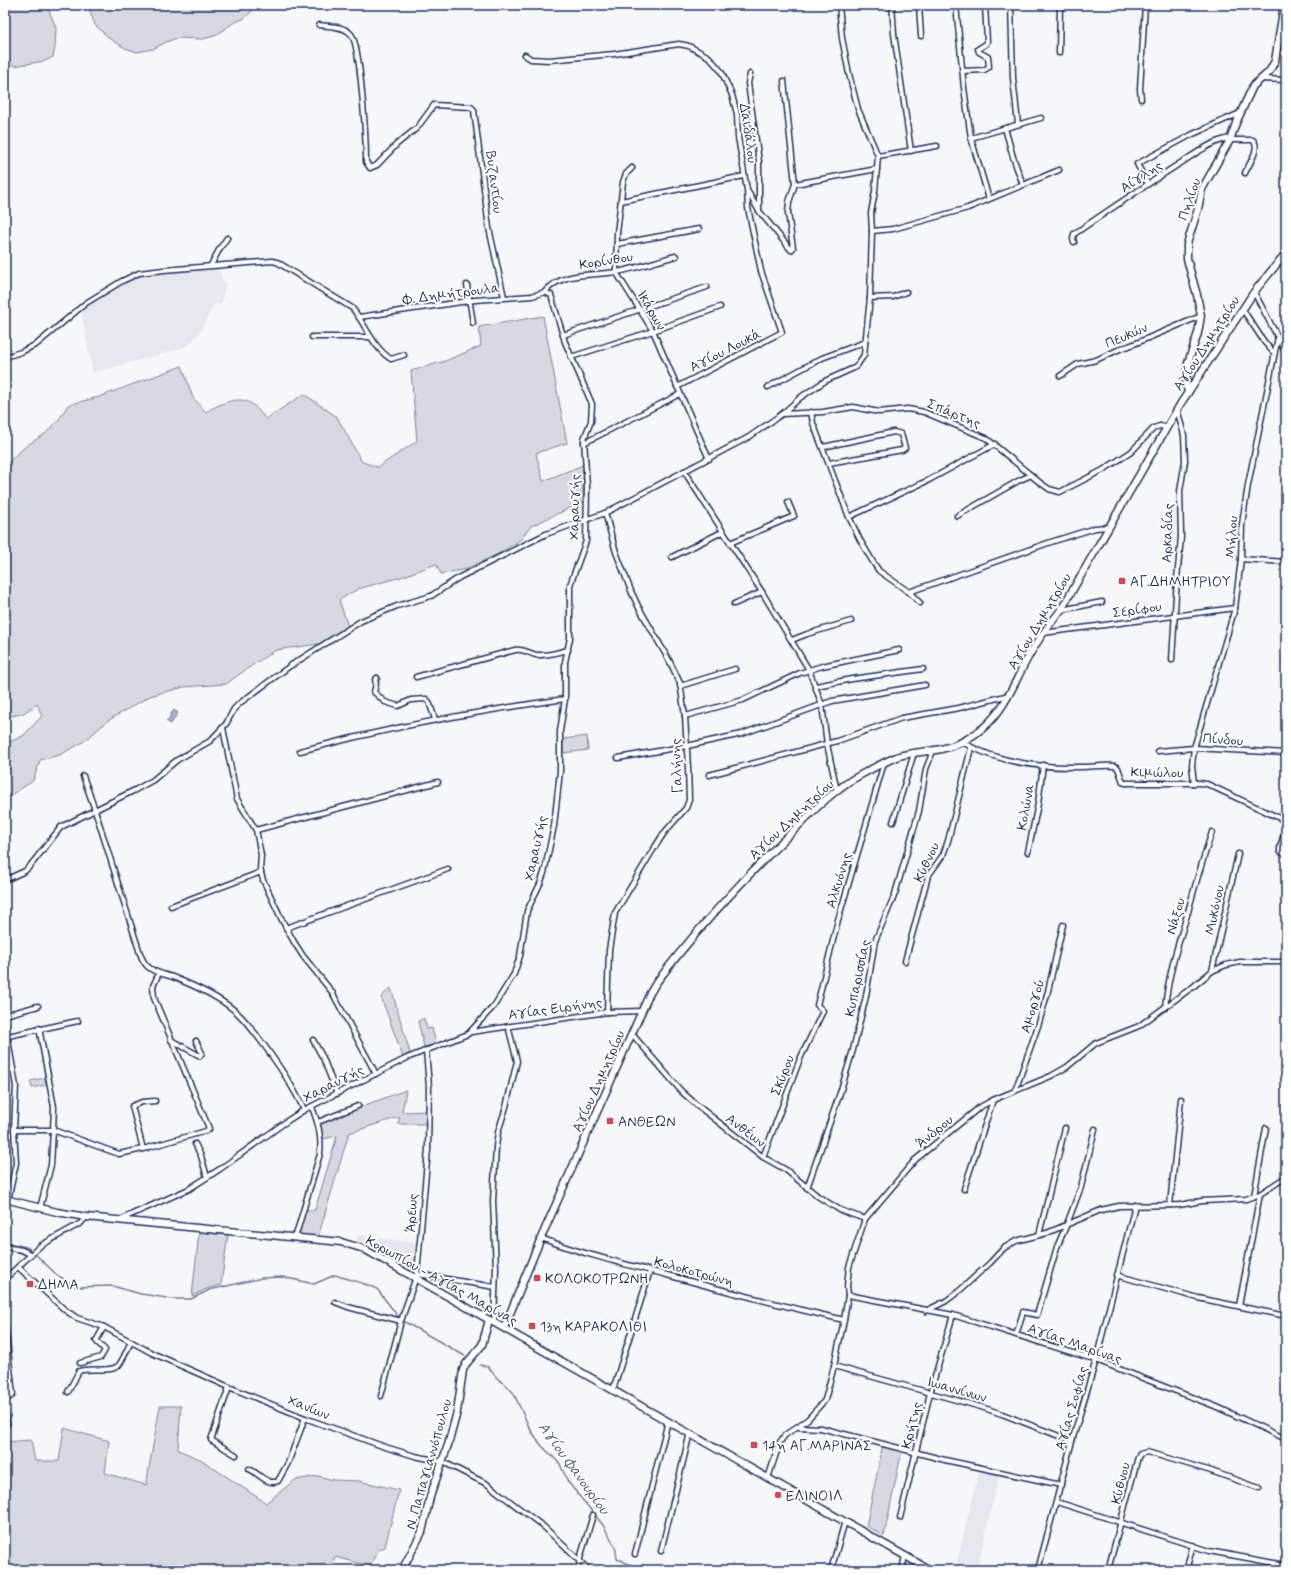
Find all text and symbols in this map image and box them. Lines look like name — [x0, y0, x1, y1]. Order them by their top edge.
street label: Δαιδάλου — [735, 102, 761, 164]
street label: Βυζαντίου — [481, 150, 507, 214]
street label: Αίγλης — [1117, 156, 1166, 197]
street label: Πηλίου — [1174, 176, 1206, 223]
street label: Κορίνθου — [578, 248, 634, 274]
street label: Φ. Δημήτρουλα — [401, 279, 501, 309]
street label: Ικάρων — [632, 287, 670, 334]
street label: Αγίου Δημητρίου — [1169, 293, 1244, 394]
street label: Πευκών — [1102, 319, 1150, 353]
street label: Αγίου Λουκά — [687, 325, 764, 377]
street label: Σπάρτης — [924, 395, 983, 433]
street label: Χαραυγής — [565, 474, 585, 540]
street label: Αρκαδίας — [1158, 503, 1178, 563]
street label: Μήλου — [1222, 515, 1242, 559]
street label: Αγίου Δημητρίου — [1004, 570, 1076, 673]
place label: ΑΓ.ΔΗΜΗΤΡΙΟΥ — [1130, 573, 1231, 591]
marker: ΑΓ.ΔΗΜΗΤΡΙΟΥ — [1117, 576, 1127, 586]
street label: Σερίφου — [1111, 598, 1163, 622]
street label: Πίνδου — [1202, 730, 1244, 750]
street label: Γαλήνης — [667, 738, 687, 794]
street label: Κιμώλου — [1130, 764, 1183, 782]
street label: Αγίου Δημητρίου — [745, 776, 838, 864]
street label: Κολώνα — [1013, 782, 1039, 832]
street label: Χαραυγής — [520, 814, 552, 882]
street label: Κύθνου — [910, 839, 944, 885]
street label: Αλκυόνης — [822, 850, 856, 910]
street label: Μυκόνου — [1201, 884, 1229, 937]
street label: Νάξου — [1162, 896, 1190, 937]
street label: Κυπαρισσίας — [841, 938, 875, 1018]
street label: Αμοργού — [1017, 977, 1049, 1035]
street label: Αγίας Ειρήνης — [507, 993, 603, 1025]
street label: Αγίου Δημητρίου — [568, 1028, 629, 1135]
street label: Σκύρου — [767, 1052, 799, 1098]
street label: Χαραυγής — [300, 1061, 367, 1107]
street label: Ανθέων — [722, 1109, 770, 1152]
street label: Άνδρου — [912, 1111, 957, 1152]
place label: ΑΝΘΕΩΝ — [618, 1113, 675, 1131]
marker: ΑΝΘΕΩΝ — [605, 1116, 615, 1126]
street label: Άρεως — [402, 1193, 422, 1233]
street label: Κορωπίου - Αγίας Μαρίνας — [362, 1232, 521, 1330]
street label: Κολοκοτρώνη — [652, 1253, 735, 1291]
place label: ΚΟΛΟΚΟΤΡΩΝΗ — [545, 1270, 648, 1288]
marker: ΚΟΛΟΚΟΤΡΩΝΗ — [532, 1273, 542, 1283]
place label: ΔΗΜΑ — [38, 1276, 79, 1294]
marker: ΔΗΜΑ — [25, 1279, 35, 1289]
place label: 13η ΚΑΡΑΚΟΛΙΘΙ — [540, 1318, 647, 1336]
street label: Αγίας Μαρίνας — [1025, 1319, 1124, 1369]
marker: 13η ΚΑΡΑΚΟΛΙΘΙ — [527, 1321, 537, 1331]
street label: Αγίας Σοφίας — [1051, 1364, 1093, 1452]
street label: Ιωαννίνων — [925, 1373, 989, 1407]
street label: Χανίων — [285, 1391, 332, 1425]
street label: Ν. Παπαγιαννόπουλου — [402, 1397, 456, 1532]
street label: Κρήτης — [897, 1400, 926, 1451]
water label: Αγίου Φανουρίου — [533, 1418, 614, 1520]
place label: 14η ΑΓ.ΜΑΡΙΝΑΣ — [762, 1437, 871, 1455]
marker: 14η ΑΓ.ΜΑΡΙΝΑΣ — [749, 1440, 759, 1450]
street label: Κύθνου — [1107, 1461, 1135, 1506]
place label: ΕΛΙΝΟΙΛ — [786, 1487, 842, 1505]
marker: ΕΛΙΝΟΙΛ — [773, 1490, 783, 1500]

